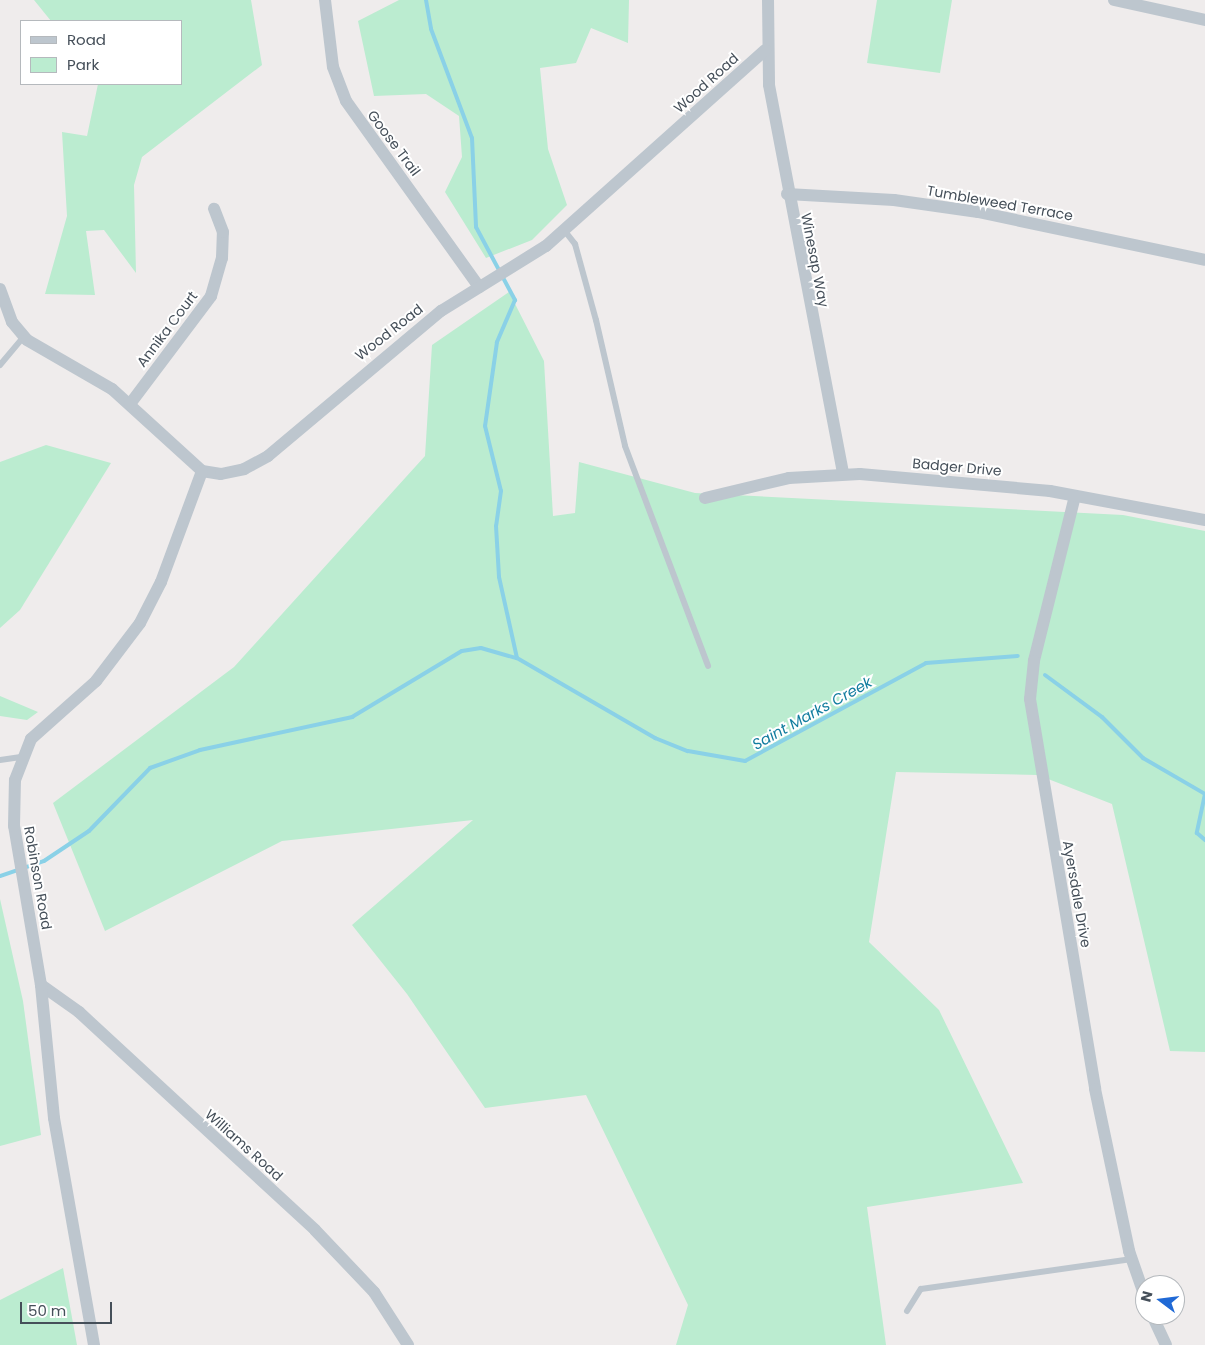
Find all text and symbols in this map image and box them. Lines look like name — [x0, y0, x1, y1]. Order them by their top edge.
legend — [20, 20, 182, 85]
text: Road — [67, 29, 106, 50]
street label: Wood Road — [670, 50, 742, 116]
text: Park — [67, 54, 99, 75]
street label: Goose Trail — [364, 107, 424, 179]
street label: Tumbleweed Terrace — [926, 182, 1074, 224]
street label: Winesap Way — [798, 211, 832, 309]
street label: Annika Court — [133, 288, 201, 370]
street label: Wood Road — [352, 300, 426, 364]
street label: Badger Drive — [912, 455, 1002, 479]
water label: Saint Marks Creek — [749, 673, 875, 753]
street label: Robinson Road — [21, 825, 55, 931]
street label: Ayersdale Drive — [1059, 839, 1095, 949]
street label: Williams Road — [202, 1106, 286, 1184]
north arrow — [1135, 1275, 1185, 1325]
text: N — [1135, 1289, 1157, 1304]
scale bar — [22, 1292, 115, 1324]
text: 50 m — [28, 1300, 66, 1321]

